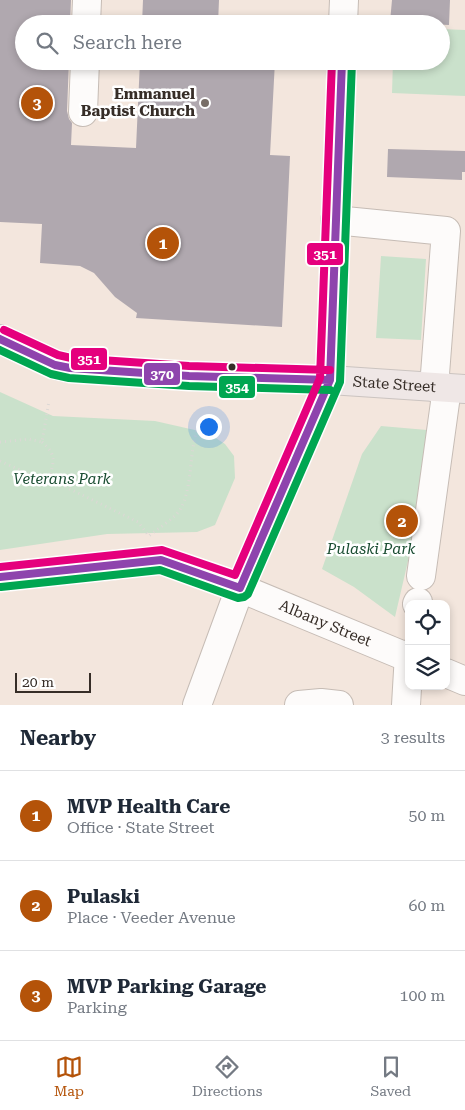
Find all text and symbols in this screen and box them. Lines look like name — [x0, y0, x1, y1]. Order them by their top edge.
search box — [15, 15, 450, 70]
icon: search — [33, 29, 61, 57]
text: Search here — [73, 31, 182, 54]
pin: 3 — [21, 84, 53, 122]
place label: Emmanuel Baptist Church — [81, 85, 195, 120]
marker: Emmanuel Baptist Church — [199, 97, 211, 109]
pin: 1 — [147, 224, 179, 262]
line badge: 351 — [306, 242, 344, 266]
text: 351 — [313, 246, 337, 262]
line badge: 351 — [70, 347, 108, 371]
text: 351 — [77, 351, 101, 367]
line badge: 370 — [143, 362, 181, 386]
unlabelled marker — [227, 362, 237, 372]
text: 370 — [150, 366, 174, 382]
street label: State Street — [352, 373, 437, 396]
line badge: 354 — [218, 375, 256, 399]
text: 354 — [225, 379, 249, 395]
your location — [196, 414, 222, 440]
park label: Veterans Park — [13, 470, 112, 488]
pin: 2 — [386, 502, 418, 540]
park label: Pulaski Park — [326, 540, 416, 558]
street label: Albany Street — [276, 596, 374, 651]
map controls — [405, 600, 450, 690]
button: locate — [405, 600, 450, 645]
button: layers — [405, 645, 450, 690]
scale bar — [15, 670, 91, 693]
text: 20 m — [22, 674, 54, 690]
text: Nearby — [20, 726, 96, 750]
text: 3 results — [381, 728, 445, 747]
text: MVP Health Care — [67, 795, 230, 818]
text: 1 — [32, 806, 40, 825]
text: 50 m — [408, 806, 445, 825]
text: Office · State Street — [67, 818, 214, 837]
text: Pulaski — [67, 885, 140, 908]
text: 2 — [32, 896, 40, 915]
text: 60 m — [408, 896, 445, 915]
text: Place · Veeder Avenue — [67, 908, 236, 927]
text: MVP Parking Garage — [67, 975, 266, 998]
text: 3 — [32, 986, 40, 1005]
text: 100 m — [399, 986, 445, 1005]
text: Parking — [67, 998, 127, 1017]
tab: Map — [54, 1053, 84, 1099]
tab: Directions — [192, 1053, 262, 1099]
tab: Saved — [370, 1053, 411, 1099]

